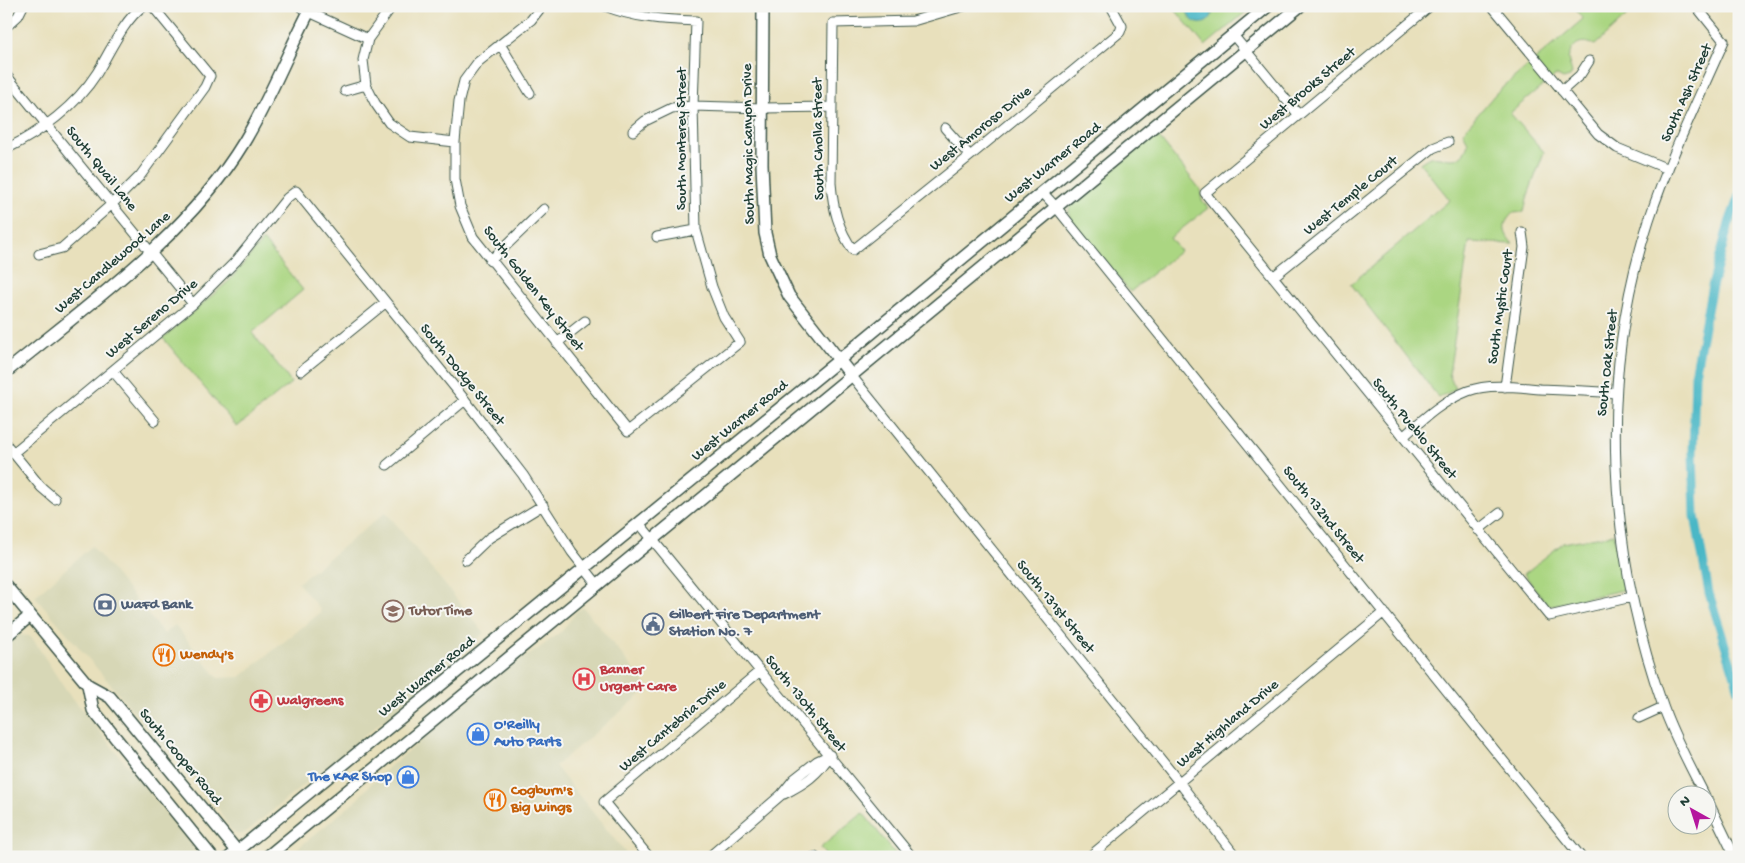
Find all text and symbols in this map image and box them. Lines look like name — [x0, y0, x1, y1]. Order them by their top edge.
street label: South Ash Street — [1657, 39, 1717, 145]
street label: West Brooks Street — [1256, 42, 1361, 134]
street label: South Magic Canyon Drive — [739, 63, 759, 225]
street label: South Monterey Street — [673, 66, 691, 210]
street label: South Cholla Street — [809, 76, 829, 200]
street label: West Amoroso Drive — [927, 82, 1036, 176]
street label: West Warner Road — [1001, 118, 1106, 207]
street label: South Quail Lane — [61, 123, 141, 215]
street label: West Temple Court — [1300, 151, 1403, 240]
street label: West Candlewood Lane — [51, 208, 175, 318]
street label: South Golden Key Street — [478, 223, 589, 357]
street label: South Mystic Court — [1484, 247, 1518, 365]
street label: West Sereno Drive — [102, 275, 202, 363]
street label: South Oak Street — [1593, 307, 1623, 417]
street label: South Dodge Street — [415, 320, 510, 431]
street label: South Pueblo Street — [1368, 375, 1462, 485]
street label: West Warner Road — [688, 376, 793, 465]
street label: South 132nd Street — [1278, 463, 1369, 569]
street label: South 131st Street — [1012, 557, 1099, 659]
bank icon: WaFd Bank — [93, 593, 117, 617]
place label: WaFd Bank — [120, 596, 194, 614]
school or university icon: Tutor Time — [381, 599, 405, 623]
place label: Tutor Time — [408, 602, 473, 620]
place label: Gilbert Fire Department Station No. 7 — [669, 606, 821, 641]
public building icon: Gilbert Fire Department Station No. 7 — [641, 612, 665, 636]
street label: West Warner Road — [375, 632, 480, 721]
restaurant icon: Wendy's — [152, 643, 176, 667]
place label: Wendy's — [179, 646, 235, 664]
street label: South 130th Street — [760, 652, 851, 758]
place label: Banner Urgent Care — [599, 661, 678, 696]
hospital icon: Banner Urgent Care — [572, 667, 596, 691]
street label: West Cantebria Drive — [616, 676, 730, 776]
street label: West Highland Drive — [1173, 676, 1283, 772]
pharmacy icon: Walgreens — [249, 689, 273, 713]
place label: Walgreens — [276, 692, 345, 710]
street label: South Cooper Road — [135, 705, 226, 810]
place label: O'Reilly Auto Parts — [493, 716, 562, 751]
shop icon: O'Reilly Auto Parts — [466, 722, 490, 746]
shop icon: The KAR Shop — [396, 765, 420, 789]
place label: The KAR Shop — [307, 768, 393, 786]
place label: Cogburn's Big Wings — [510, 782, 574, 817]
north arrow — [1668, 786, 1718, 836]
restaurant icon: Cogburn's Big Wings — [483, 788, 507, 812]
text: N — [1676, 792, 1694, 811]

